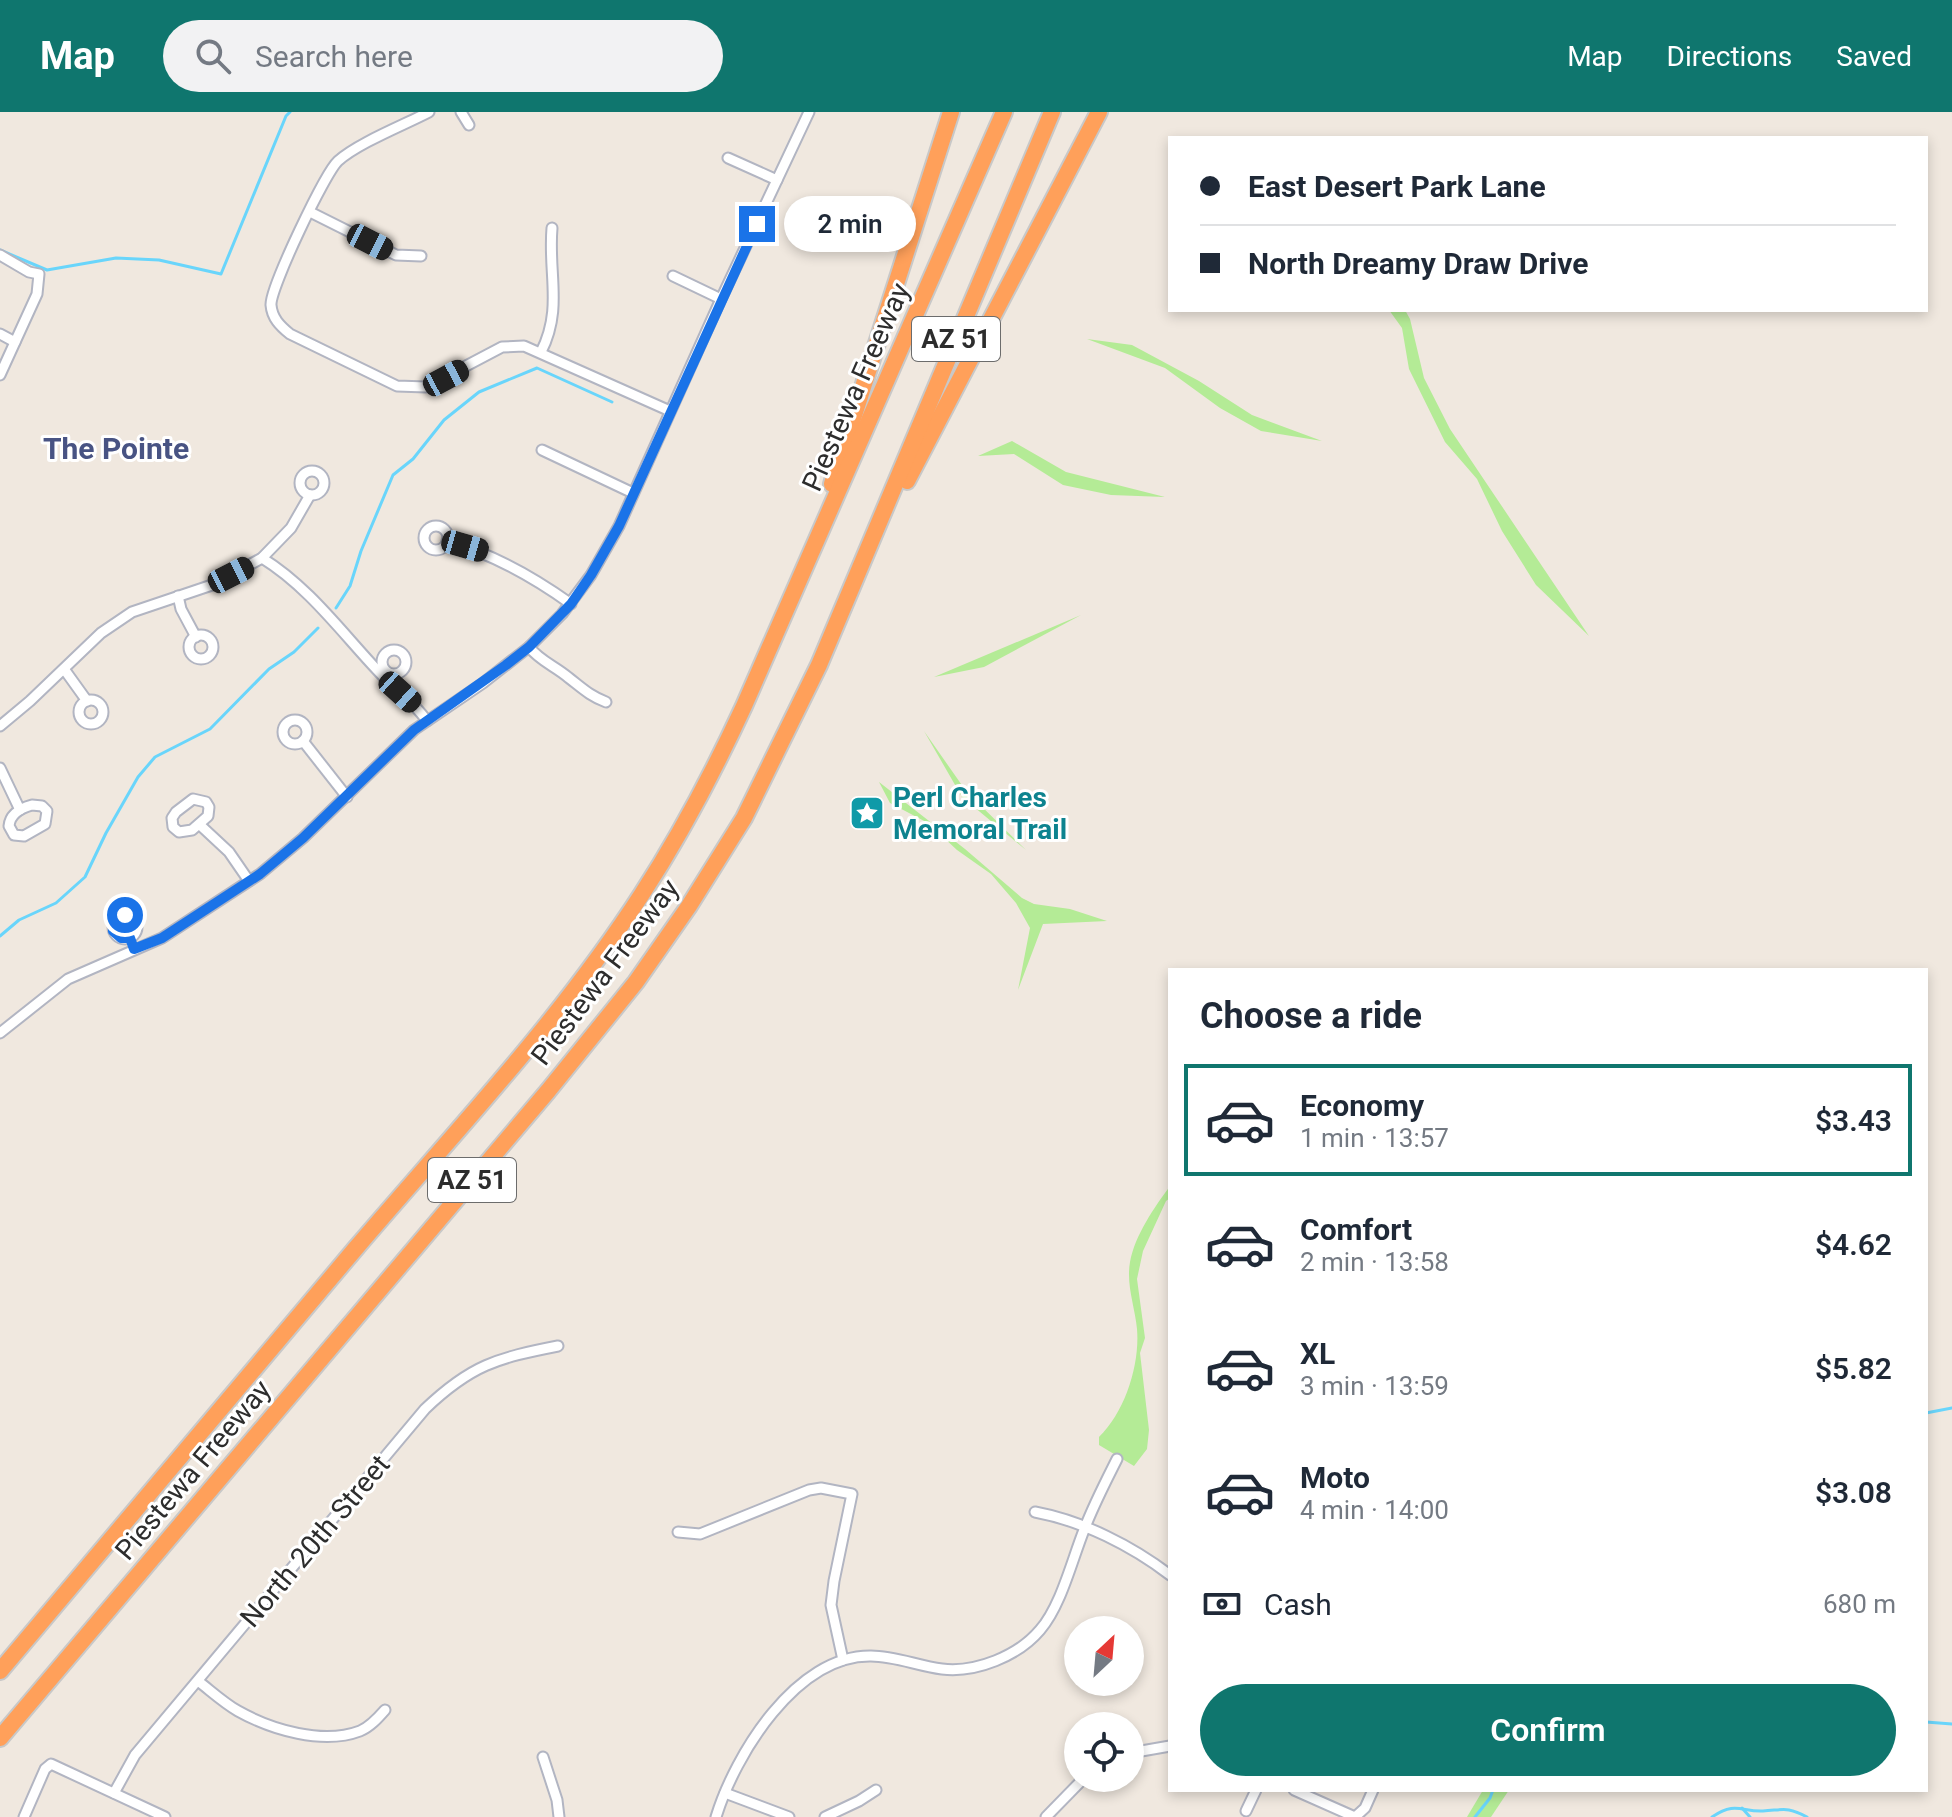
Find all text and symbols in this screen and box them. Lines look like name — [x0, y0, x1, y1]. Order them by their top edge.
search box — [163, 20, 723, 92]
text: Map — [40, 34, 115, 78]
icon: search — [191, 34, 235, 78]
text: Search here — [255, 39, 413, 74]
text: Map — [1567, 40, 1623, 73]
text: Directions — [1667, 40, 1792, 73]
text: Saved — [1836, 40, 1912, 73]
text: East Desert Park Lane — [1248, 169, 1546, 204]
callout: 2 min — [785, 196, 917, 252]
route end — [739, 206, 775, 242]
text: 2 min — [817, 209, 883, 239]
car — [343, 220, 397, 264]
text: North Dreamy Draw Drive — [1248, 246, 1588, 281]
street label: Piestewa Freeway — [795, 278, 917, 496]
road number: AZ 51 — [912, 317, 1000, 361]
car — [419, 356, 473, 400]
district label: The Pointe — [43, 431, 189, 466]
car — [439, 528, 491, 564]
car — [204, 553, 258, 597]
car — [374, 667, 426, 717]
place label: Perl Charles Memoral Trail — [893, 781, 1067, 846]
place icon: Perl Charles Memoral Trail — [848, 794, 886, 832]
street label: Piestewa Freeway — [524, 872, 686, 1072]
route start — [107, 897, 143, 933]
text: Choose a ride — [1200, 995, 1422, 1037]
icon: car — [1204, 1084, 1276, 1156]
text: Economy — [1300, 1088, 1424, 1123]
text: $3.43 — [1815, 1103, 1892, 1138]
text: 1 min · 13:57 — [1300, 1123, 1449, 1153]
road number: AZ 51 — [428, 1158, 516, 1202]
icon: car — [1204, 1208, 1276, 1280]
text: Comfort — [1300, 1212, 1412, 1247]
text: $4.62 — [1815, 1227, 1892, 1262]
text: 2 min · 13:58 — [1300, 1247, 1449, 1277]
icon: car — [1204, 1332, 1276, 1404]
text: XL — [1300, 1336, 1335, 1371]
text: $5.82 — [1815, 1351, 1892, 1386]
text: 3 min · 13:59 — [1300, 1371, 1449, 1401]
street label: Piestewa Freeway — [108, 1373, 278, 1567]
street label: North 20th Street — [233, 1448, 397, 1634]
icon: car — [1204, 1456, 1276, 1528]
text: Moto — [1300, 1460, 1370, 1495]
text: $3.08 — [1815, 1475, 1892, 1510]
text: 4 min · 14:00 — [1300, 1495, 1449, 1525]
icon: cash — [1200, 1582, 1244, 1626]
text: Cash — [1264, 1587, 1332, 1622]
text: 680 m — [1823, 1589, 1896, 1619]
north arrow — [1064, 1616, 1144, 1696]
map controls — [1064, 1616, 1144, 1792]
button: Confirm — [1200, 1684, 1896, 1776]
button: locate — [1064, 1712, 1144, 1792]

